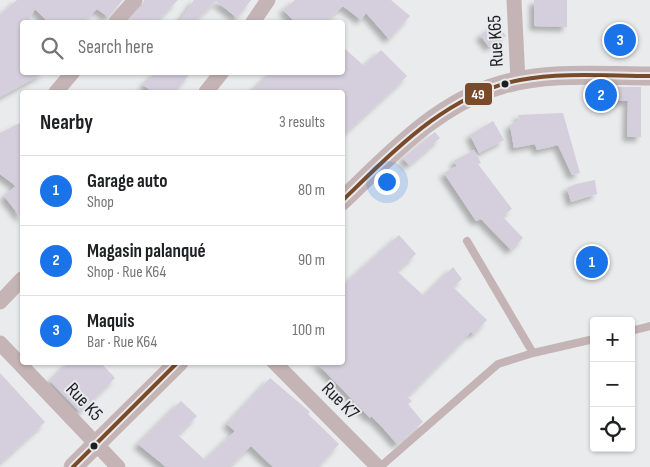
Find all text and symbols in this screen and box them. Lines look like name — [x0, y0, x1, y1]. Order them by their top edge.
street label: Rue K65 — [483, 15, 509, 67]
search box — [20, 20, 345, 75]
pin: 3 — [604, 21, 636, 59]
icon: search — [38, 34, 66, 62]
text: Search here — [78, 36, 154, 59]
pin: 2 — [585, 76, 617, 114]
unlabelled marker — [500, 79, 510, 89]
line badge: 49 — [464, 82, 493, 106]
text: 49 — [471, 86, 485, 103]
text: Nearby — [40, 110, 93, 135]
text: 3 results — [279, 113, 325, 132]
your location — [374, 169, 400, 195]
text: Garage auto — [87, 170, 168, 193]
text: 1 — [53, 181, 59, 200]
text: 80 m — [298, 181, 325, 200]
text: Shop — [87, 193, 114, 212]
text: Magasin palanqué — [87, 240, 206, 263]
pin: 1 — [576, 243, 608, 281]
text: 2 — [52, 251, 60, 270]
text: 90 m — [298, 251, 325, 270]
text: Shop · Rue K64 — [87, 263, 166, 282]
text: Maquis — [87, 310, 135, 333]
map controls — [590, 317, 635, 452]
button: + — [590, 317, 635, 362]
text: 3 — [52, 321, 60, 340]
text: 100 m — [292, 321, 325, 340]
text: Bar · Rue K64 — [87, 333, 157, 352]
button: − — [590, 362, 635, 407]
street label: Rue K7 — [316, 377, 364, 425]
street label: Rue K5 — [61, 378, 107, 426]
button: locate — [590, 407, 635, 452]
unlabelled marker — [89, 441, 99, 451]

